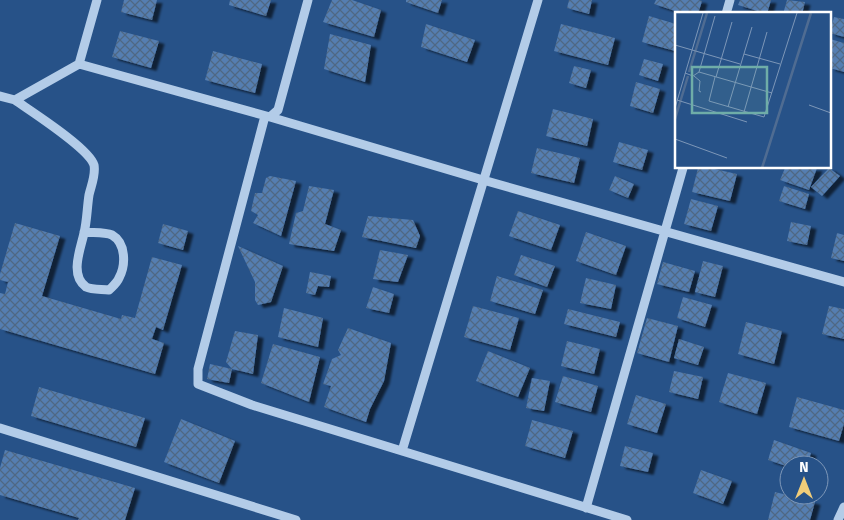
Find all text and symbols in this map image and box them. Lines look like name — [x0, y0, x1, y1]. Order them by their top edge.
inset map — [675, 12, 832, 169]
north arrow — [779, 455, 829, 505]
text: N — [799, 459, 809, 476]

